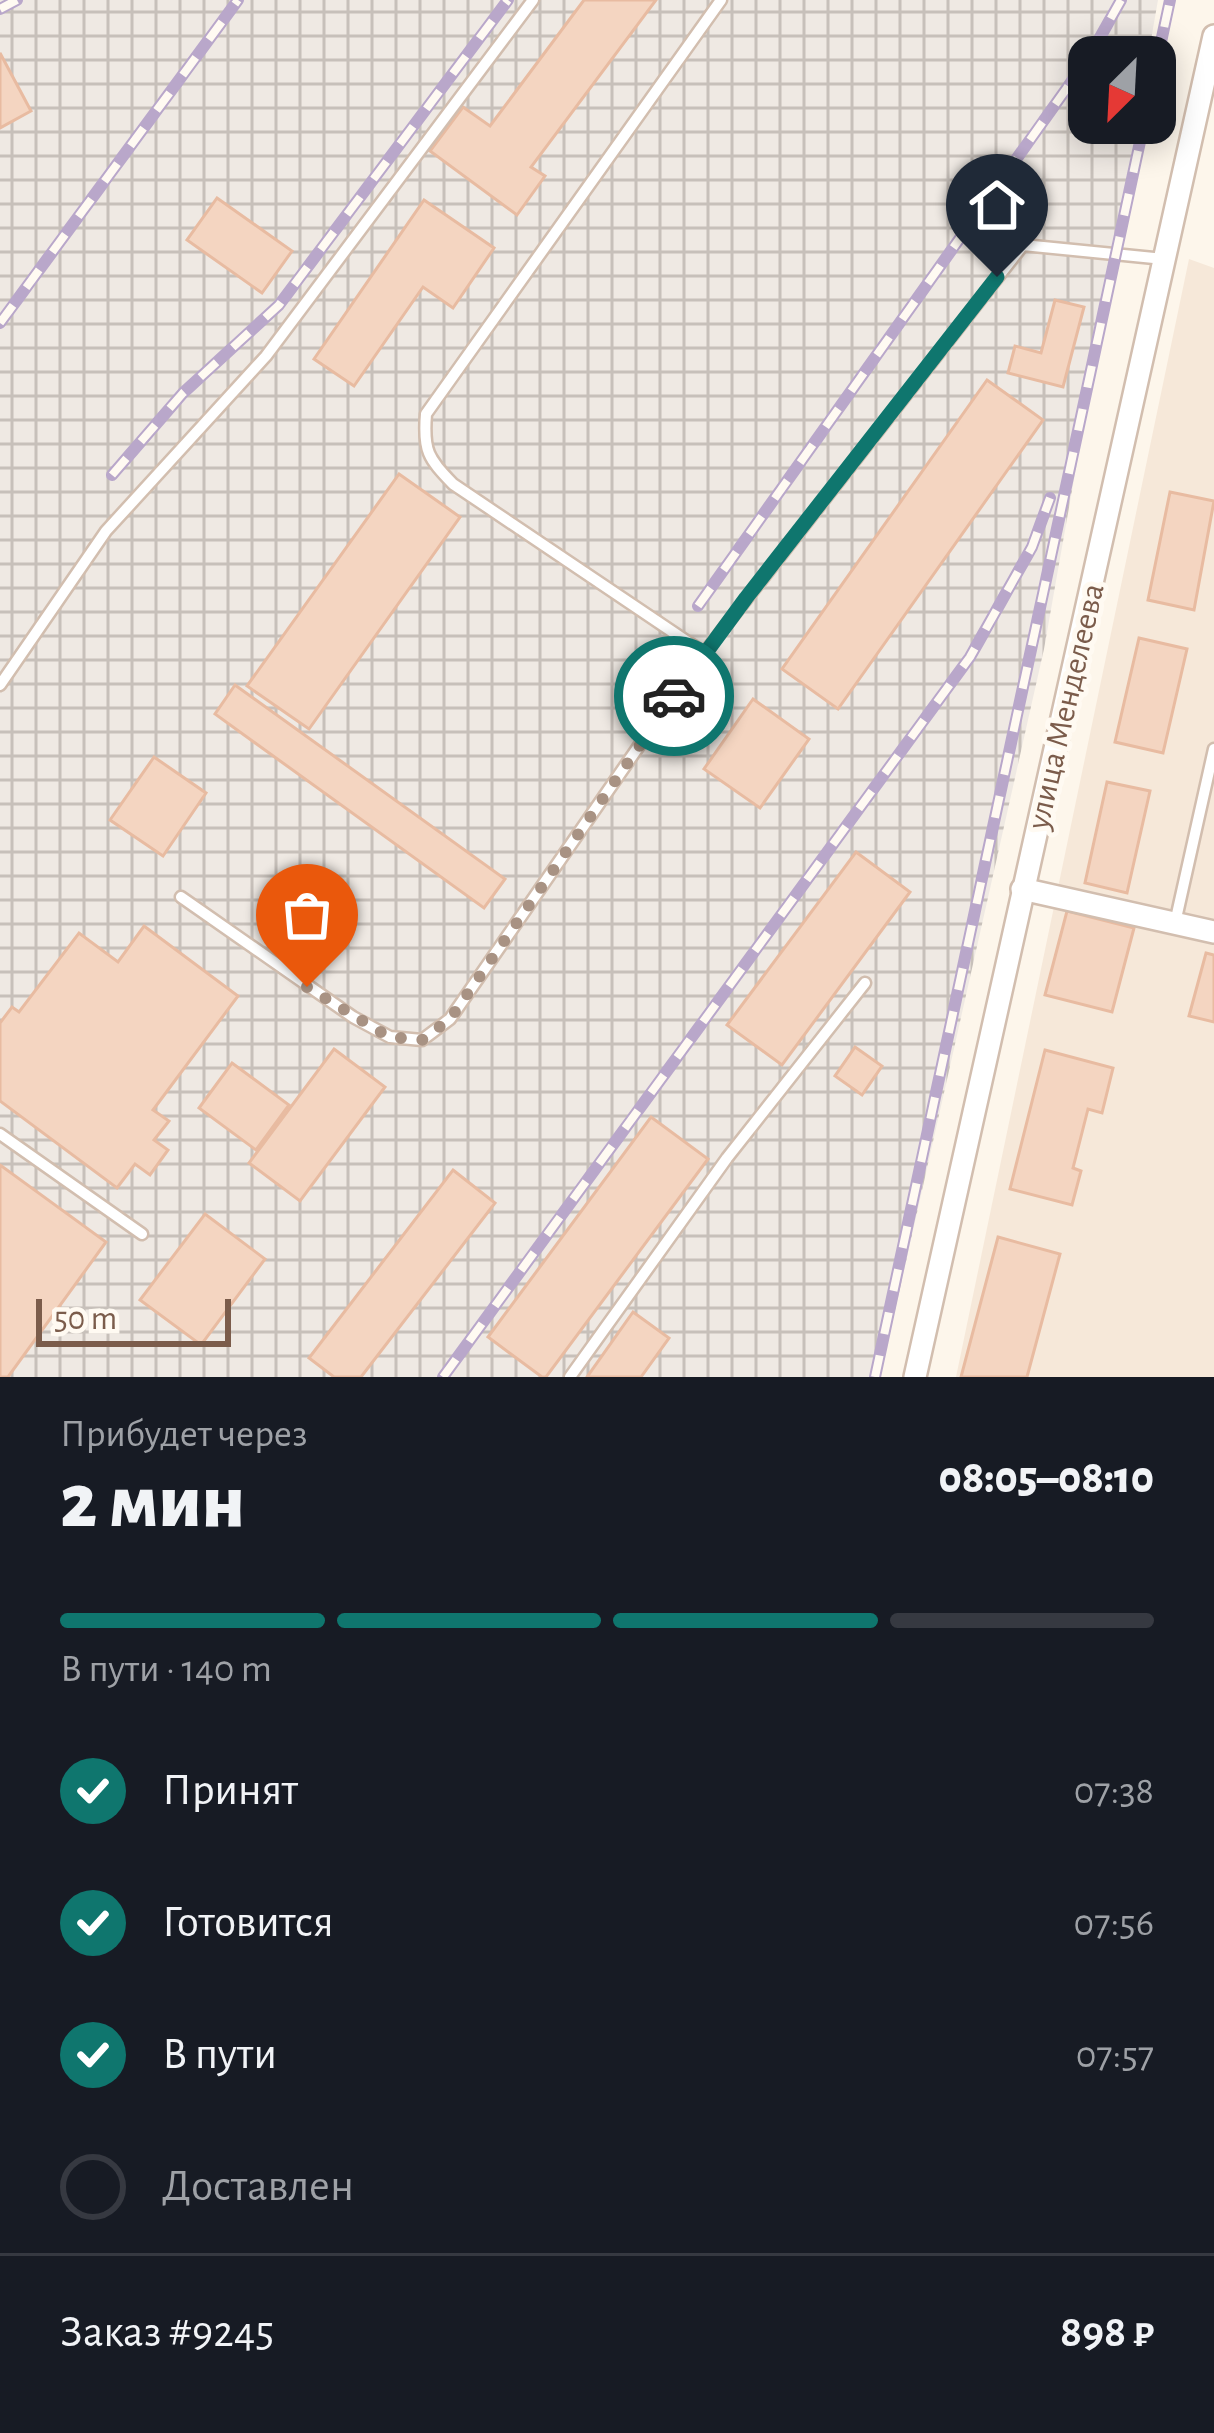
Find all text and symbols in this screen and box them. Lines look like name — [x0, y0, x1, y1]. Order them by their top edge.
north arrow — [1068, 36, 1176, 144]
map controls — [1068, 36, 1176, 144]
pin — [946, 154, 1048, 277]
icon: home — [964, 172, 1030, 238]
street label: улица Менделеева — [1022, 581, 1111, 834]
courier — [614, 636, 734, 756]
icon: car — [641, 663, 707, 729]
pin — [256, 864, 358, 987]
icon: bag — [274, 882, 340, 948]
scale bar — [36, 1293, 231, 1346]
text: 50 m — [54, 1303, 117, 1336]
text: Прибудет через — [60, 1415, 307, 1454]
text: 08:05–08:10 — [938, 1456, 1154, 1501]
text: 2 мин — [60, 1464, 245, 1542]
text: В пути · 140 m — [60, 1650, 272, 1689]
icon: check — [60, 1758, 126, 1824]
text: Принят — [162, 1768, 298, 1813]
text: 07:38 — [1074, 1772, 1154, 1811]
icon: check — [60, 1890, 126, 1956]
text: Готовится — [162, 1900, 334, 1945]
text: 07:56 — [1074, 1904, 1154, 1943]
icon: check — [60, 2022, 126, 2088]
text: В пути — [162, 2032, 277, 2077]
text: 07:57 — [1076, 2036, 1154, 2075]
text: Доставлен — [162, 2164, 354, 2209]
text: Заказ #9245 — [60, 2310, 274, 2355]
text: 898 ₽ — [1060, 2310, 1154, 2355]

